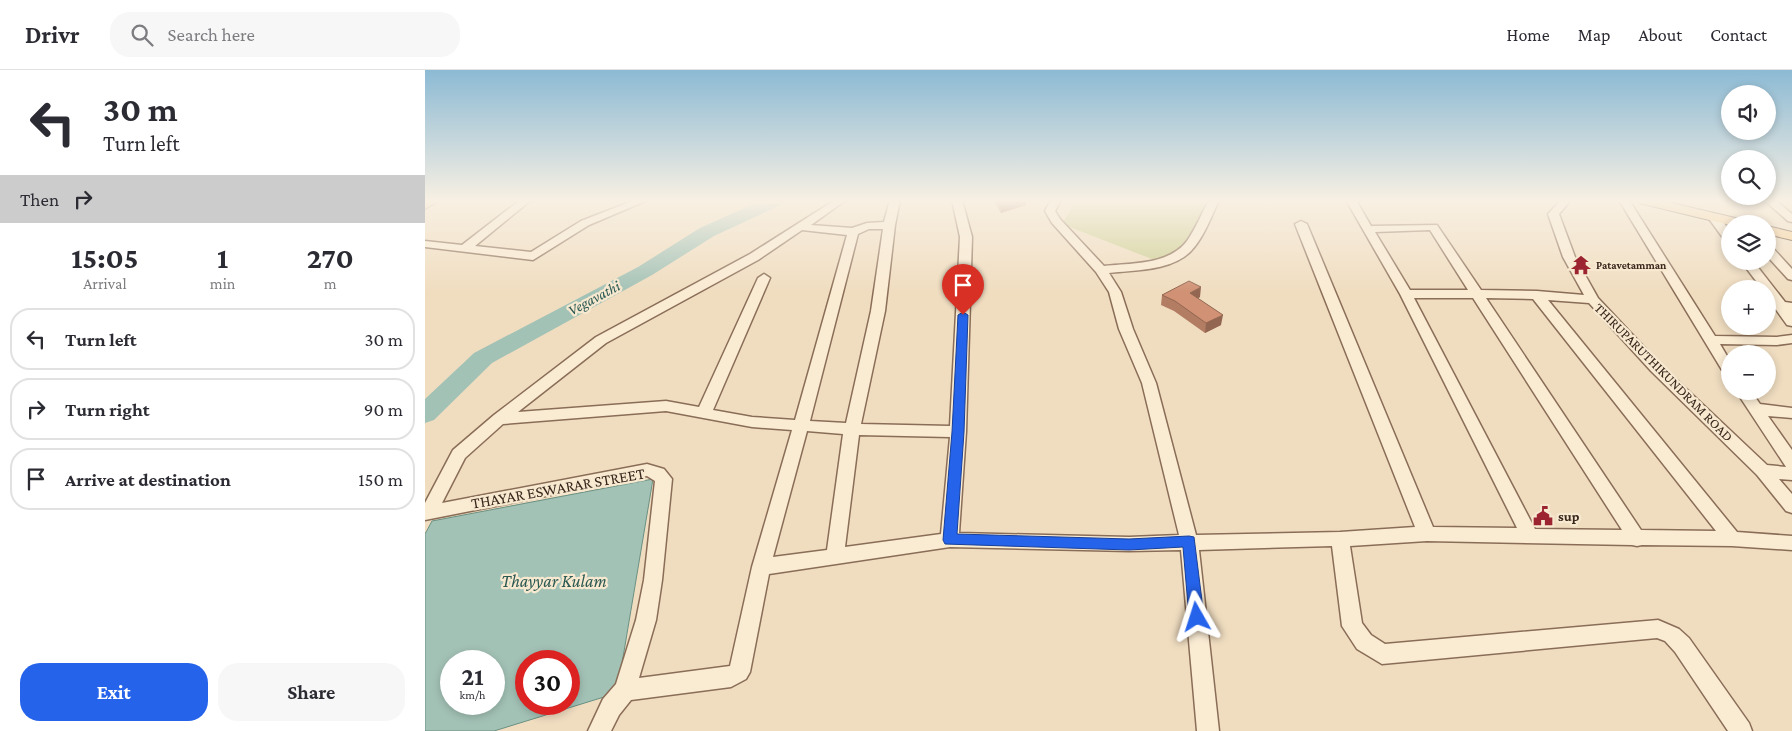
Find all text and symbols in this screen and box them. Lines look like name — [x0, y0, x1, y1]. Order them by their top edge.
search box — [110, 12, 460, 57]
text: Drivr — [25, 21, 80, 48]
icon: search — [128, 21, 156, 49]
text: Search here — [168, 24, 255, 45]
text: Home — [1507, 25, 1550, 45]
text: Map — [1578, 25, 1610, 45]
text: About — [1638, 25, 1682, 45]
text: Contact — [1710, 25, 1767, 45]
map controls — [1721, 85, 1776, 400]
button: sound — [1721, 85, 1776, 140]
icon: left — [20, 90, 85, 155]
text: 30 m — [103, 90, 178, 129]
text: Turn left — [103, 131, 180, 156]
button: search — [1721, 150, 1776, 205]
icon: right — [69, 185, 97, 213]
text: Then — [20, 189, 59, 210]
button: layers — [1721, 215, 1776, 270]
text: 15:05 — [71, 241, 139, 274]
text: 1 — [217, 241, 228, 274]
text: 270 — [307, 241, 354, 274]
temple icon: Patavetamman — [1570, 254, 1592, 276]
place label: Patavetamman — [1596, 259, 1667, 271]
pin — [942, 264, 984, 315]
icon: arrive — [949, 271, 977, 299]
text: Arrival — [83, 275, 127, 292]
text: min — [210, 275, 235, 292]
text: m — [324, 275, 337, 292]
water label: Vegavathi — [565, 277, 624, 319]
button: + — [1721, 280, 1776, 335]
street label: THIRUPARUTHIKUNDRAM ROAD — [1591, 299, 1737, 445]
icon: left — [22, 325, 50, 353]
text: Turn left — [65, 329, 137, 350]
text: 30 m — [364, 329, 403, 350]
button: − — [1721, 345, 1776, 400]
icon: right — [22, 395, 50, 423]
text: Turn right — [65, 399, 150, 420]
text: 90 m — [364, 399, 403, 420]
street label: THAYAR ESWARAR STREET — [470, 464, 646, 512]
icon: arrive — [22, 465, 50, 493]
text: Arrive at destination — [65, 469, 231, 490]
text: 150 m — [358, 469, 403, 490]
public building icon: sup — [1532, 505, 1554, 527]
place label: sup — [1558, 508, 1580, 524]
water label: Thayyar Kulam — [501, 571, 607, 591]
position arrow — [1170, 590, 1222, 642]
speed limit sign: 30 — [515, 650, 580, 715]
button: Exit — [20, 663, 208, 721]
button: Share — [218, 663, 405, 721]
text: 21 — [461, 663, 484, 690]
text: km/h — [460, 688, 485, 702]

